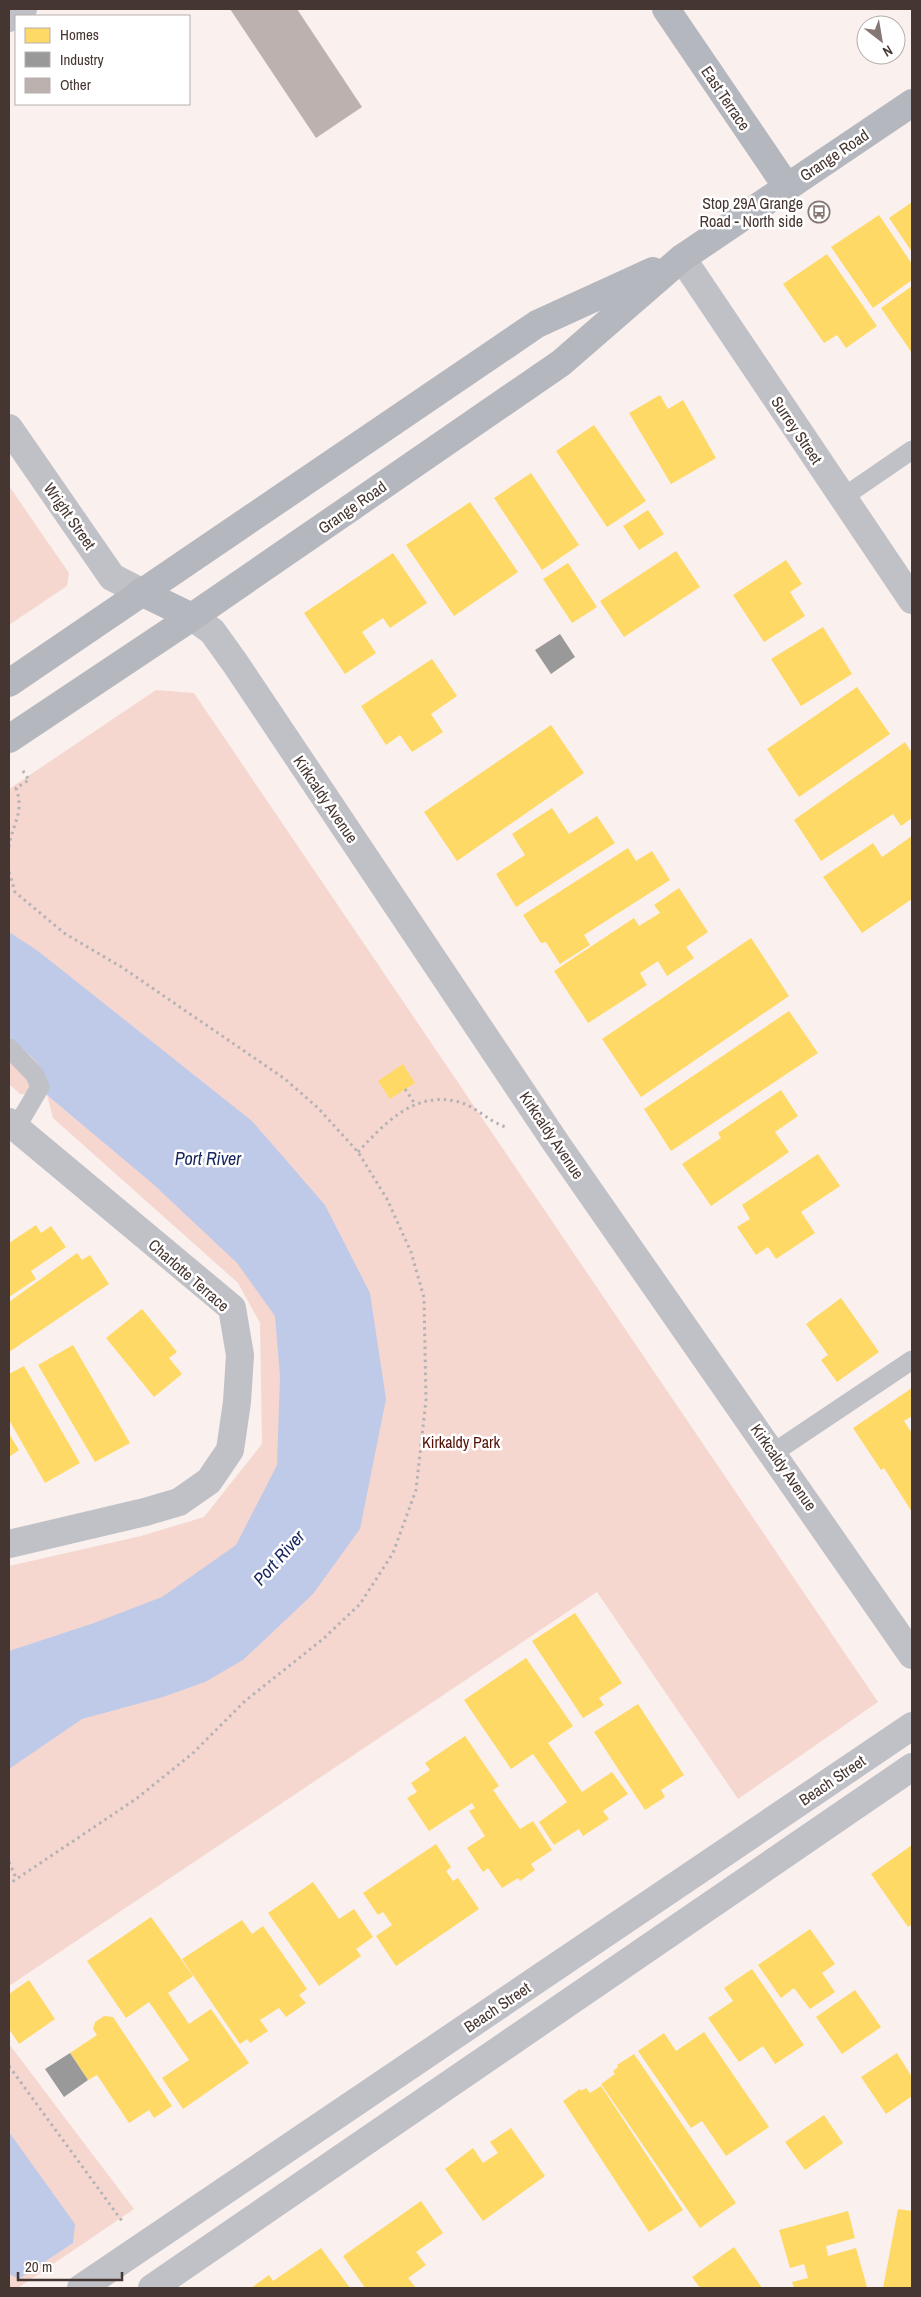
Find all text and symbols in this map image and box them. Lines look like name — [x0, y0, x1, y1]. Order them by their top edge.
legend — [15, 15, 190, 105]
north arrow — [856, 15, 906, 65]
text: Homes — [60, 24, 99, 45]
text: N — [880, 41, 896, 61]
text: Industry — [60, 49, 105, 70]
street label: East Terrace — [696, 61, 756, 135]
text: Other — [60, 74, 91, 95]
street label: Grange Road — [795, 124, 873, 186]
place label: Stop 29A Grange Road - North side — [699, 192, 803, 232]
bus stop icon: Stop 29A Grange Road - North side — [807, 200, 831, 224]
street label: Surrey Street — [766, 392, 828, 468]
street label: Grange Road — [313, 475, 391, 539]
street label: Wright Street — [39, 478, 101, 554]
street label: Kirkcaldy Avenue — [289, 751, 363, 847]
street label: Kirkcaldy Avenue — [515, 1087, 589, 1183]
water label: Port River — [175, 1146, 242, 1171]
street label: Charlotte Terrace — [144, 1234, 234, 1316]
street label: Kirkcaldy Avenue — [746, 1419, 822, 1515]
park label: Kirkaldy Park — [422, 1431, 500, 1453]
water label: Port River — [247, 1524, 311, 1591]
street label: Beach Street — [794, 1749, 870, 1810]
street label: Beach Street — [459, 1976, 535, 2037]
scale bar — [18, 2250, 121, 2282]
text: 20 m — [25, 2256, 52, 2277]

